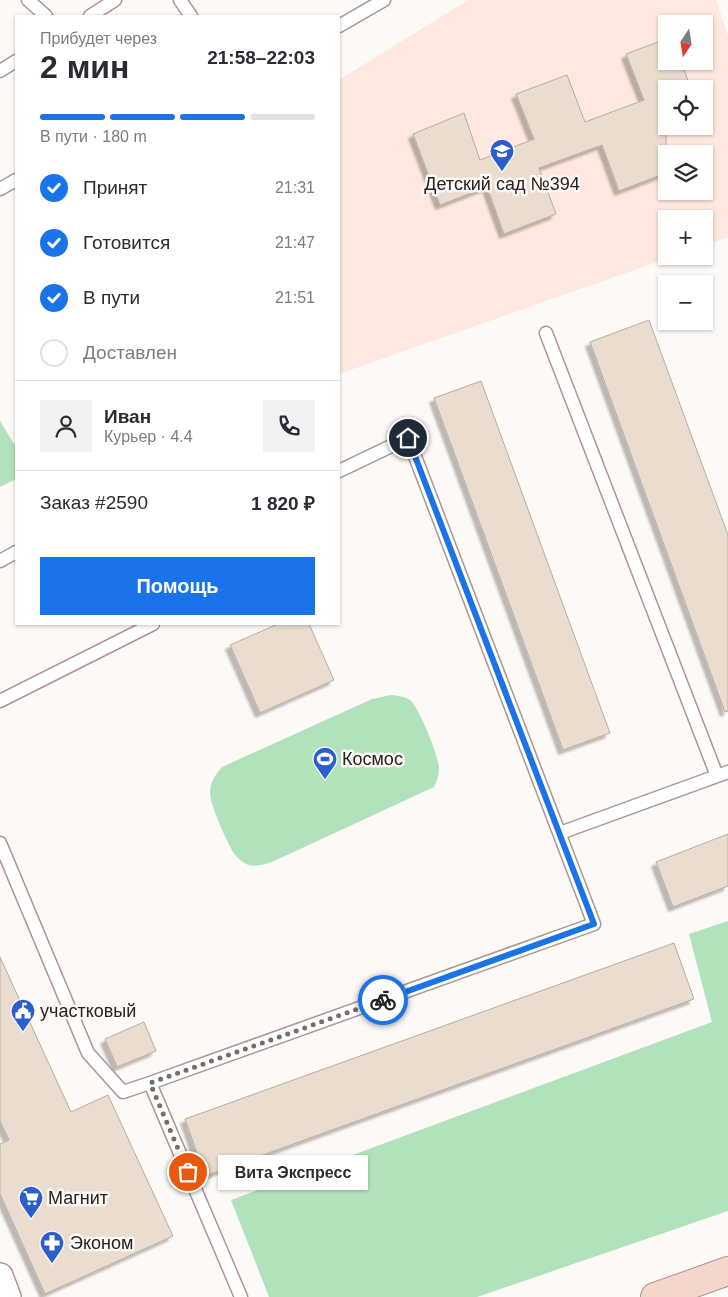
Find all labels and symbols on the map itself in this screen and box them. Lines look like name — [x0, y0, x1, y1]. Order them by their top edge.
north arrow — [658, 15, 712, 70]
school or university icon: Детский сад №394 — [489, 138, 515, 172]
place label: Детский сад №394 — [424, 174, 580, 194]
pin — [387, 417, 429, 459]
sports icon: Космос — [312, 746, 338, 780]
place label: Космос — [342, 749, 403, 769]
courier — [358, 975, 408, 1025]
public building icon: участковый — [10, 998, 36, 1032]
place label: участковый — [40, 1001, 136, 1021]
pin — [167, 1151, 209, 1193]
callout: Вита Экспресс — [218, 1154, 368, 1190]
supermarket icon: Магнит — [18, 1185, 44, 1219]
place label: Магнит — [48, 1188, 108, 1208]
pharmacy icon: Эконом — [39, 1230, 65, 1264]
place label: Эконом — [70, 1233, 133, 1253]

